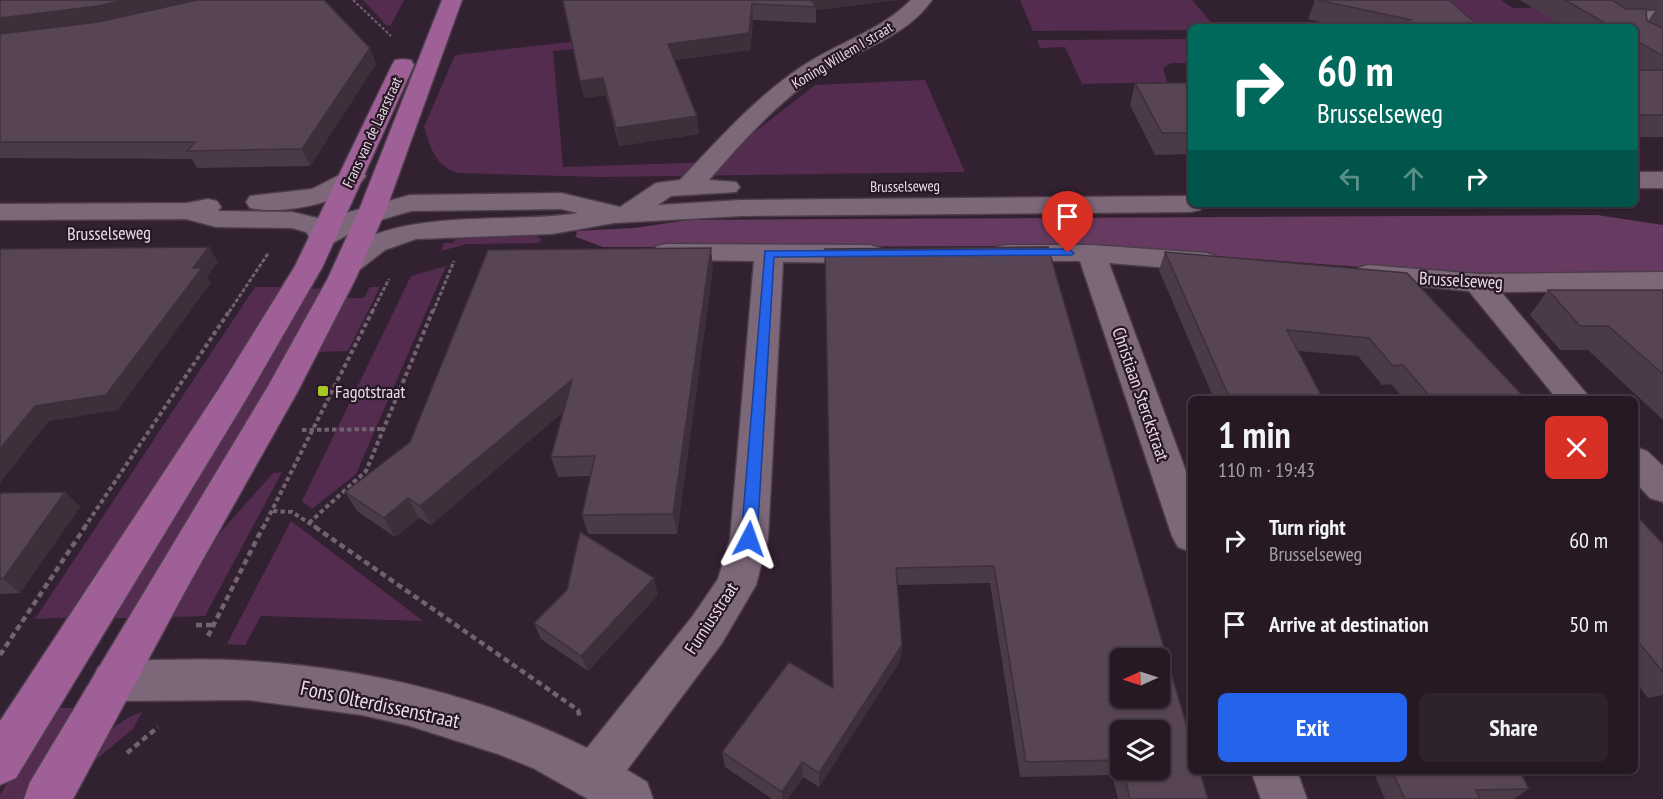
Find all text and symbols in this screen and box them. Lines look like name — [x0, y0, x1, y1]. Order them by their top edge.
street label: Koning Willem I straat — [788, 17, 896, 93]
text: 60 m — [1317, 43, 1394, 98]
icon: right — [1218, 48, 1296, 126]
street label: Frans van de Laarstraat — [338, 74, 406, 190]
text: Brusselseweg — [1317, 96, 1443, 130]
icon: left — [1334, 162, 1367, 195]
icon: ahead — [1397, 162, 1430, 195]
icon: right — [1460, 162, 1493, 195]
street label: Brusselseweg — [870, 176, 940, 196]
pin — [1042, 191, 1093, 253]
icon: arrive — [1051, 200, 1084, 233]
street label: Brusselseweg — [67, 221, 151, 245]
street label: Brusselseweg — [1418, 266, 1504, 294]
street label: Christiaan Sterckstraat — [1107, 324, 1175, 464]
place label: Fagotstraat — [335, 380, 406, 403]
marker: Fagotstraat — [316, 384, 330, 398]
text: 1 min — [1218, 411, 1291, 458]
button: close — [1545, 416, 1608, 479]
text: 110 m · 19:43 — [1218, 457, 1315, 483]
position arrow — [717, 507, 781, 571]
text: Turn right — [1269, 513, 1346, 541]
icon: right — [1218, 524, 1251, 557]
text: 60 m — [1569, 526, 1608, 554]
text: Brusselseweg — [1269, 541, 1362, 567]
street label: Furniusstraat — [679, 578, 743, 658]
icon: arrive — [1218, 608, 1251, 641]
text: Arrive at destination — [1269, 610, 1429, 638]
text: 50 m — [1569, 610, 1608, 638]
north arrow — [1110, 648, 1170, 708]
map controls — [1110, 648, 1170, 780]
street label: Fons Olterdissenstraat — [298, 674, 462, 734]
button: Exit — [1218, 693, 1407, 762]
button: Share — [1419, 693, 1608, 762]
button: layers — [1110, 720, 1170, 780]

